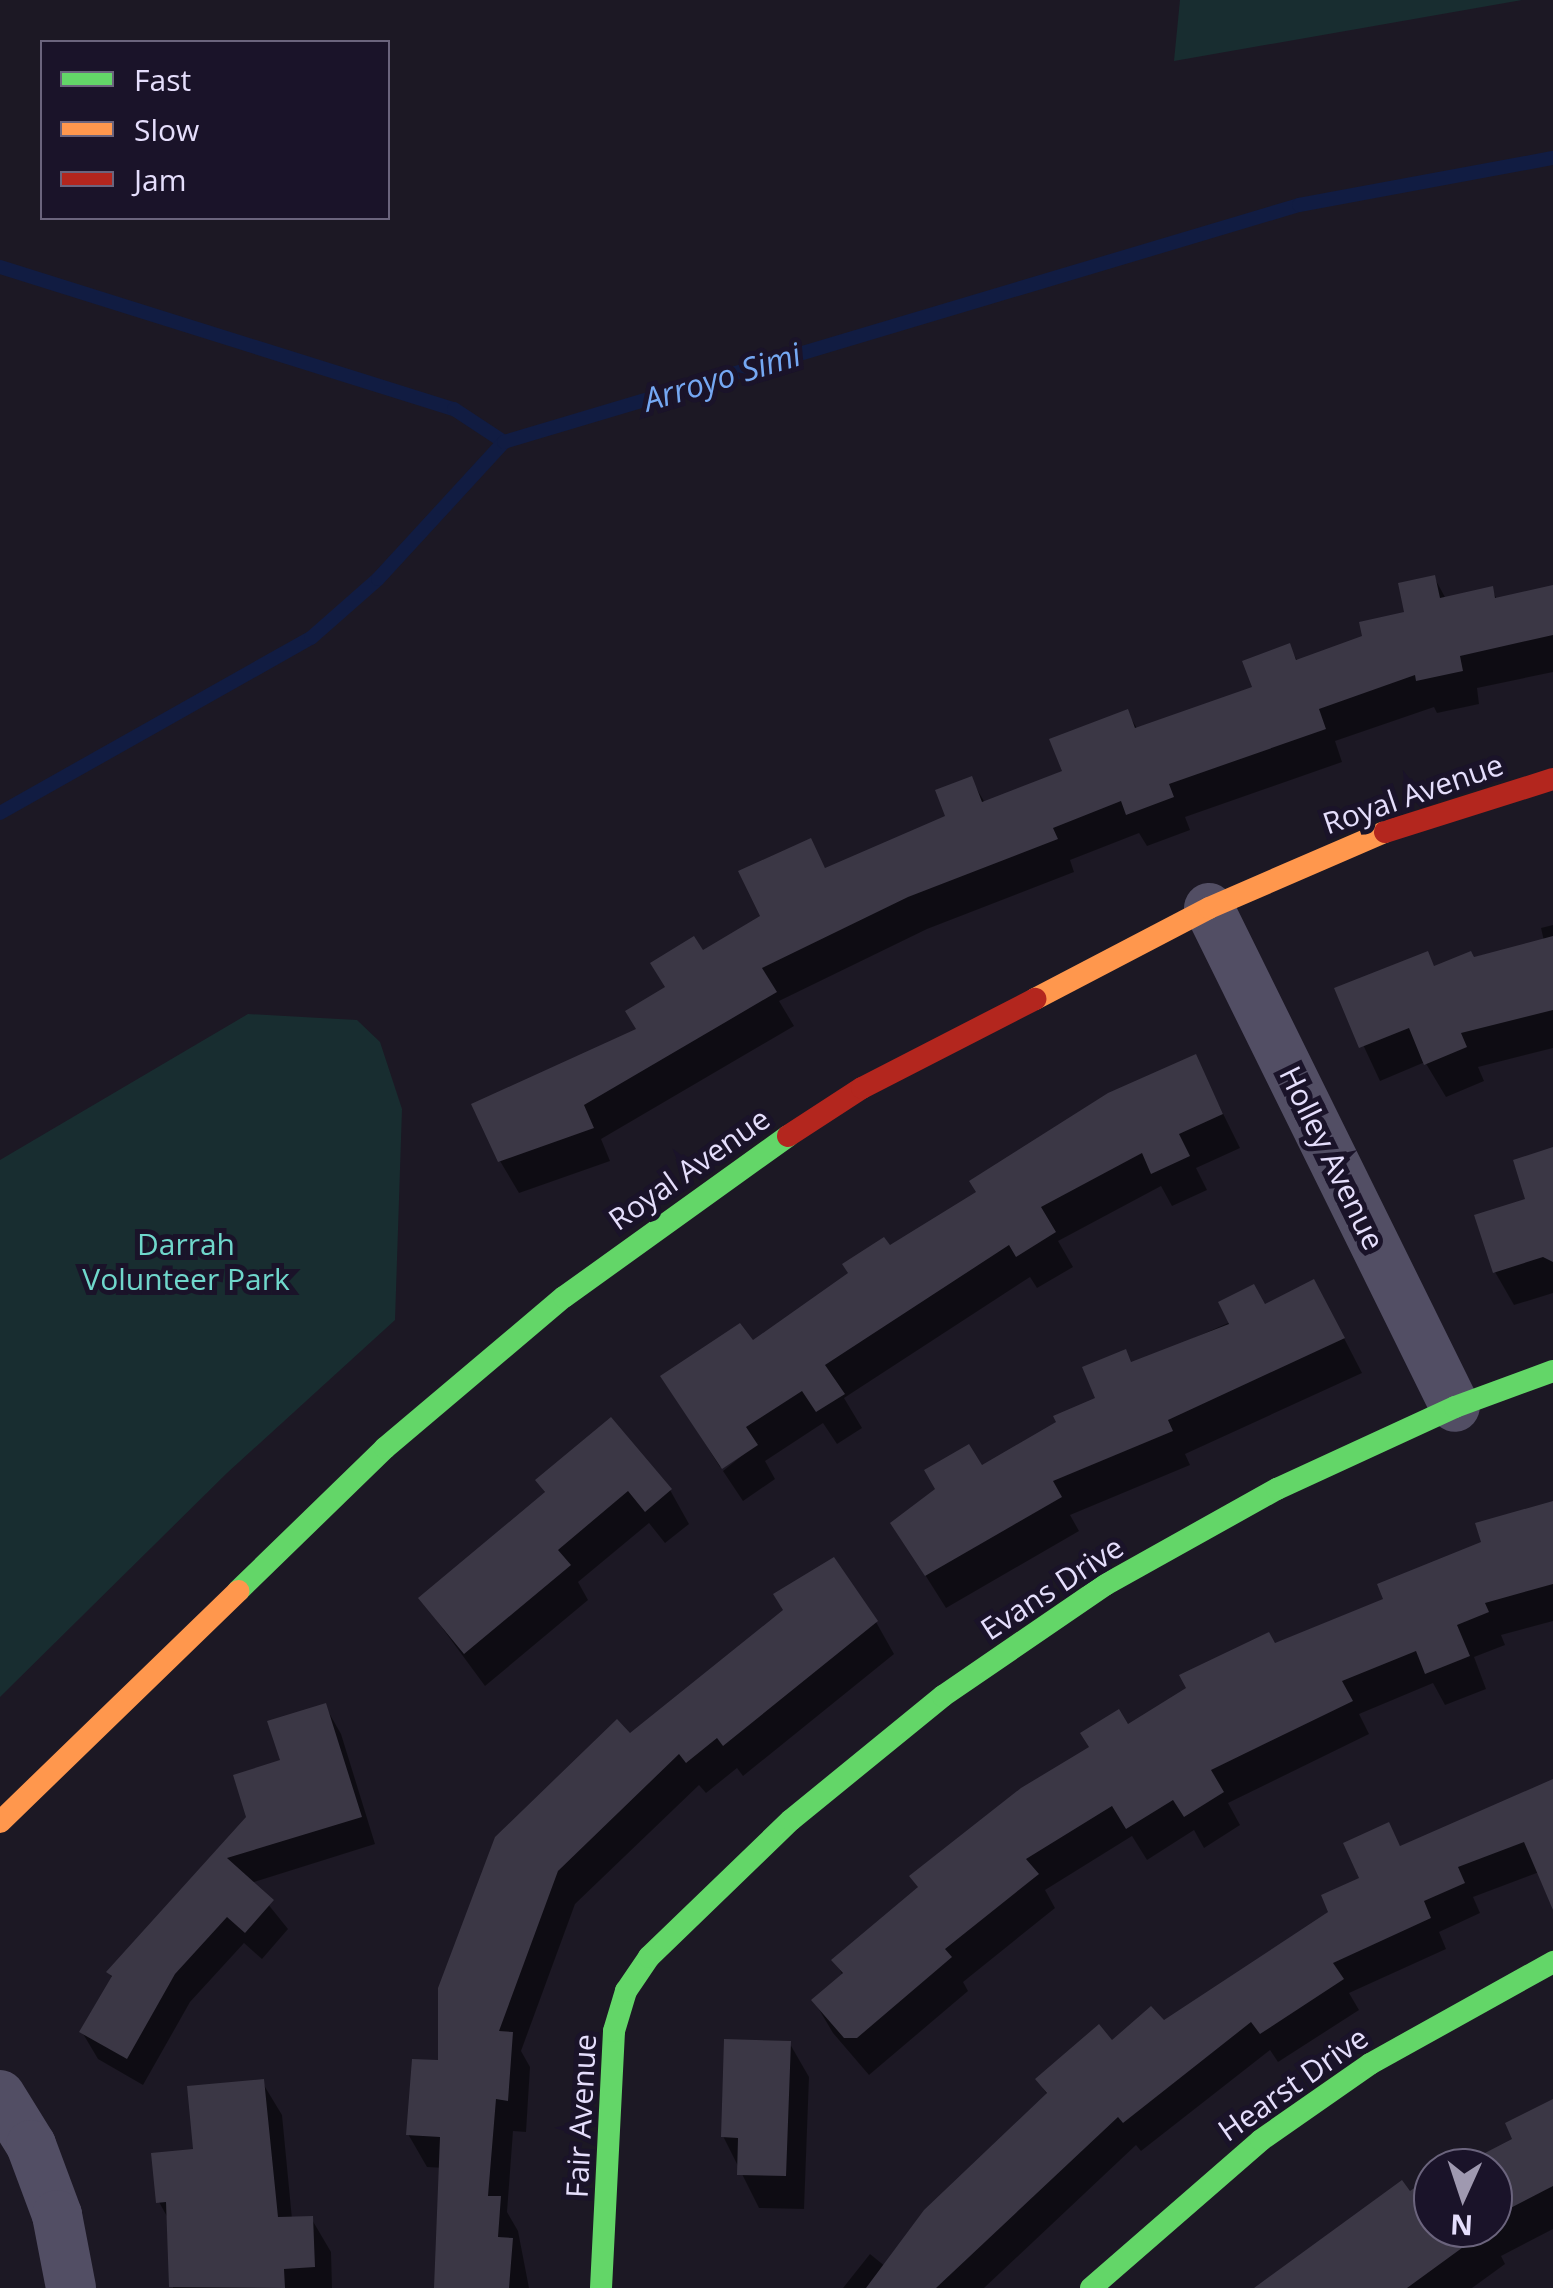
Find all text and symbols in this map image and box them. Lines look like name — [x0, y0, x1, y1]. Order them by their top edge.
legend — [40, 40, 390, 220]
text: Fast — [134, 59, 191, 100]
text: Slow — [134, 109, 199, 150]
text: Jam — [134, 159, 187, 200]
water label: Arroyo Simi — [639, 335, 805, 419]
street label: Royal Avenue — [1318, 746, 1508, 842]
street label: Holley Avenue — [1272, 1060, 1392, 1256]
street label: Royal Avenue — [602, 1100, 776, 1238]
park label: Darrah Volunteer Park — [82, 1226, 290, 1296]
street label: Evans Drive — [974, 1529, 1130, 1647]
street label: Hearst Drive — [1211, 2019, 1375, 2149]
street label: Fair Avenue — [559, 2033, 603, 2199]
north arrow — [1413, 2148, 1513, 2248]
text: N — [1449, 2206, 1474, 2246]

